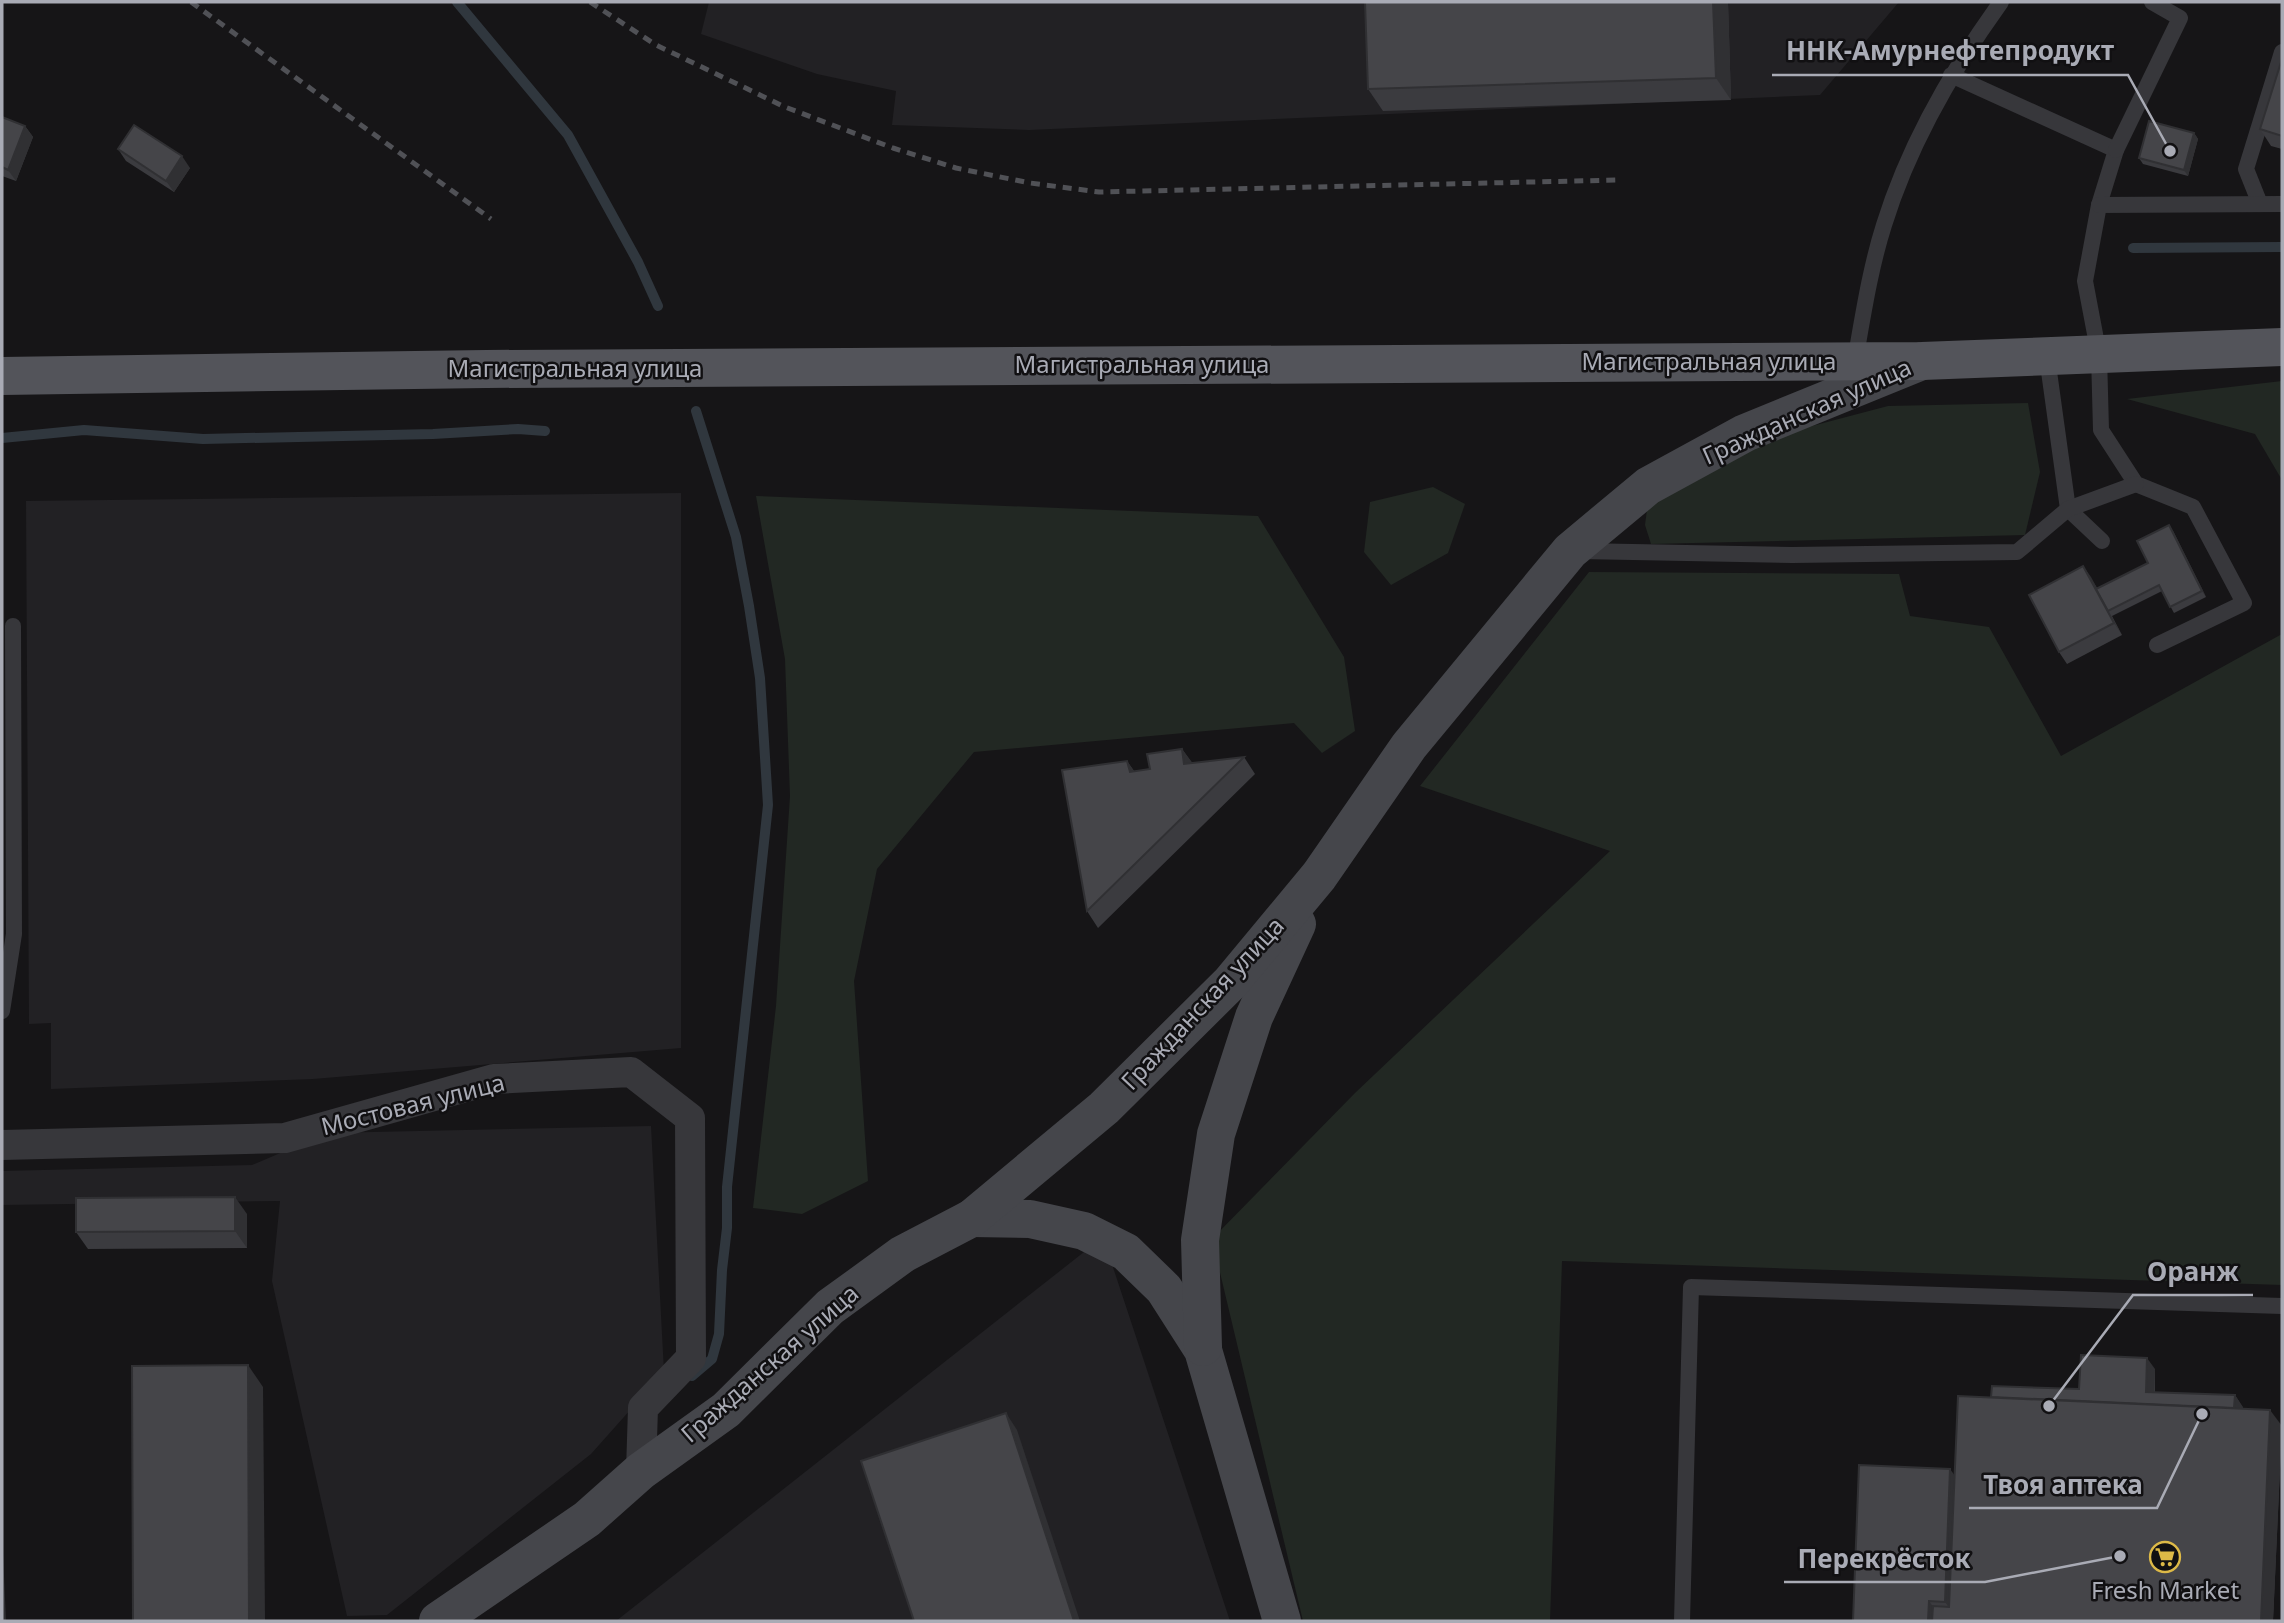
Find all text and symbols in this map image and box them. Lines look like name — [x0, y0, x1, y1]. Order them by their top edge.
callout: ННК-Амурнефтепродукт — [1772, 28, 2128, 75]
text: ННК-Амурнефтепродукт — [1786, 32, 2114, 68]
street label: Магистральная улица — [1582, 344, 1836, 377]
street label: Магистральная улица — [1015, 347, 1269, 380]
street label: Гражданская улица — [1697, 350, 1916, 472]
street label: Магистральная улица — [448, 351, 702, 384]
street label: Гражданская улица — [1113, 909, 1291, 1097]
street label: Мостовая улица — [317, 1065, 508, 1142]
callout: Оранж — [2133, 1248, 2253, 1295]
text: Оранж — [2147, 1253, 2239, 1289]
street label: Гражданская улица — [673, 1276, 865, 1449]
callout: Твоя аптека — [1969, 1461, 2157, 1508]
text: Твоя аптека — [1983, 1466, 2143, 1502]
callout: Перекрёсток — [1784, 1535, 1985, 1582]
text: Перекрёсток — [1797, 1540, 1971, 1576]
supermarket icon: Fresh Market — [2148, 1540, 2182, 1574]
place label: Fresh Market — [2091, 1573, 2239, 1606]

